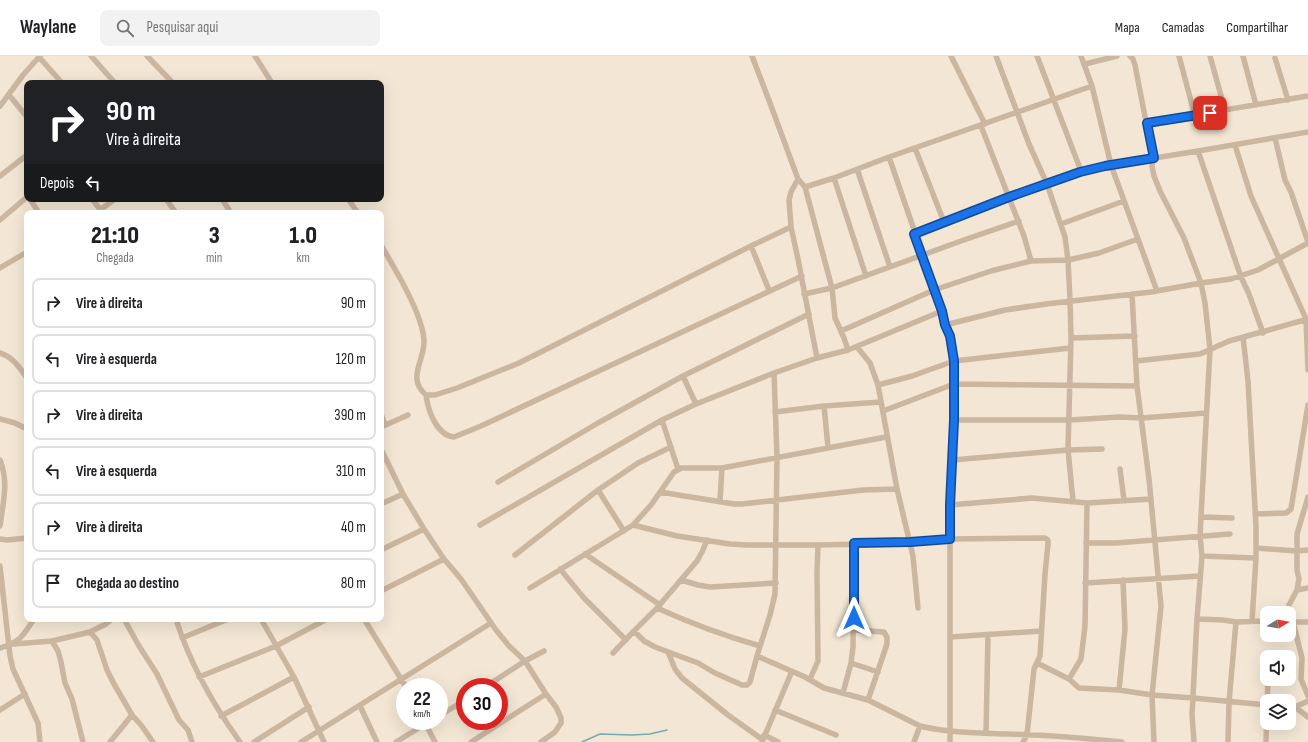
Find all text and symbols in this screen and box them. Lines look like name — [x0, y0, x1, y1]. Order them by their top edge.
search box — [100, 10, 380, 46]
text: Waylane — [20, 16, 76, 39]
icon: search — [114, 17, 136, 39]
text: Pesquisar aqui — [146, 18, 218, 37]
text: Mapa — [1115, 19, 1140, 36]
text: Camadas — [1162, 19, 1204, 36]
text: Compartilhar — [1226, 19, 1288, 36]
text: 90 m — [106, 95, 156, 128]
icon: right — [40, 96, 92, 148]
pin — [1193, 96, 1227, 130]
icon: arrive — [1199, 102, 1221, 124]
text: Vire à direita — [106, 129, 181, 150]
icon: left — [82, 172, 104, 194]
text: Depois — [40, 174, 74, 193]
text: 21:10 — [91, 221, 139, 250]
text: 3 — [209, 221, 220, 250]
text: 1.0 — [289, 221, 317, 250]
text: Chegada — [96, 250, 134, 266]
text: min — [206, 250, 222, 266]
text: km — [297, 250, 310, 266]
icon: right — [42, 292, 64, 314]
text: Vire à direita — [76, 294, 143, 313]
text: 90 m — [341, 294, 366, 313]
icon: left — [42, 348, 64, 370]
text: Vire à esquerda — [76, 350, 157, 369]
text: 120 m — [336, 350, 366, 369]
icon: right — [42, 404, 64, 426]
text: Vire à direita — [76, 406, 143, 425]
text: 390 m — [334, 406, 366, 425]
icon: left — [42, 460, 64, 482]
text: Vire à esquerda — [76, 462, 157, 481]
text: 310 m — [336, 462, 366, 481]
icon: right — [42, 516, 64, 538]
text: Vire à direita — [76, 518, 143, 537]
text: 40 m — [341, 518, 366, 537]
icon: arrive — [42, 572, 64, 594]
text: Chegada ao destino — [76, 574, 179, 593]
text: 80 m — [341, 574, 366, 593]
position arrow — [833, 597, 875, 639]
north arrow — [1260, 606, 1296, 642]
map controls — [1260, 606, 1296, 730]
button: sound — [1260, 650, 1296, 686]
speed limit sign: 30 — [456, 678, 508, 730]
text: 22 — [413, 687, 431, 711]
button: layers — [1260, 694, 1296, 730]
text: km/h — [413, 708, 431, 720]

